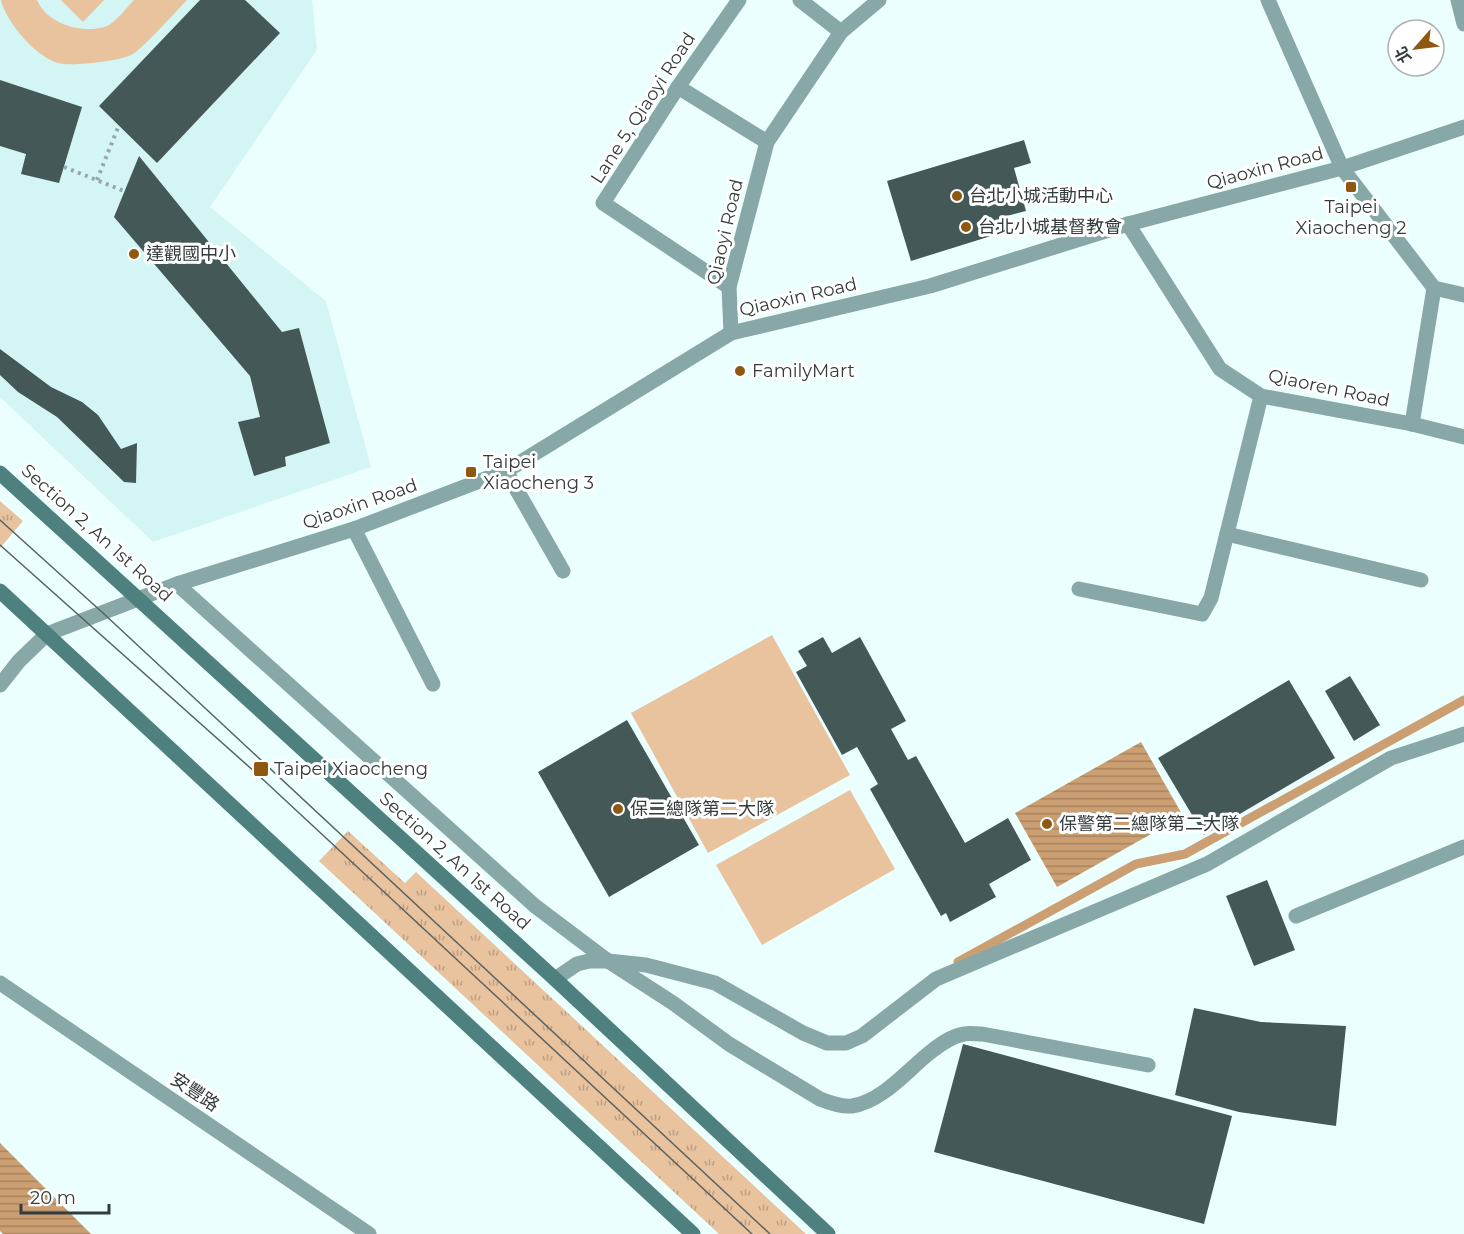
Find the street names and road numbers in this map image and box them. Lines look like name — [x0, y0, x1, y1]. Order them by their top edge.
street label: Lane 5, Qiaoyi Road — [586, 28, 700, 188]
street label: Qiaoxin Road — [1204, 142, 1326, 194]
street label: Qiaoyi Road — [702, 177, 748, 287]
street label: Qiaoxin Road — [737, 273, 859, 321]
street label: Qiaoren Road — [1266, 364, 1392, 412]
street label: Section 2, An 1st Road — [17, 459, 177, 607]
street label: Qiaoxin Road — [300, 474, 420, 534]
street label: Section 2, An 1st Road — [375, 787, 535, 935]
street label: 安豐路 — [166, 1068, 224, 1116]

